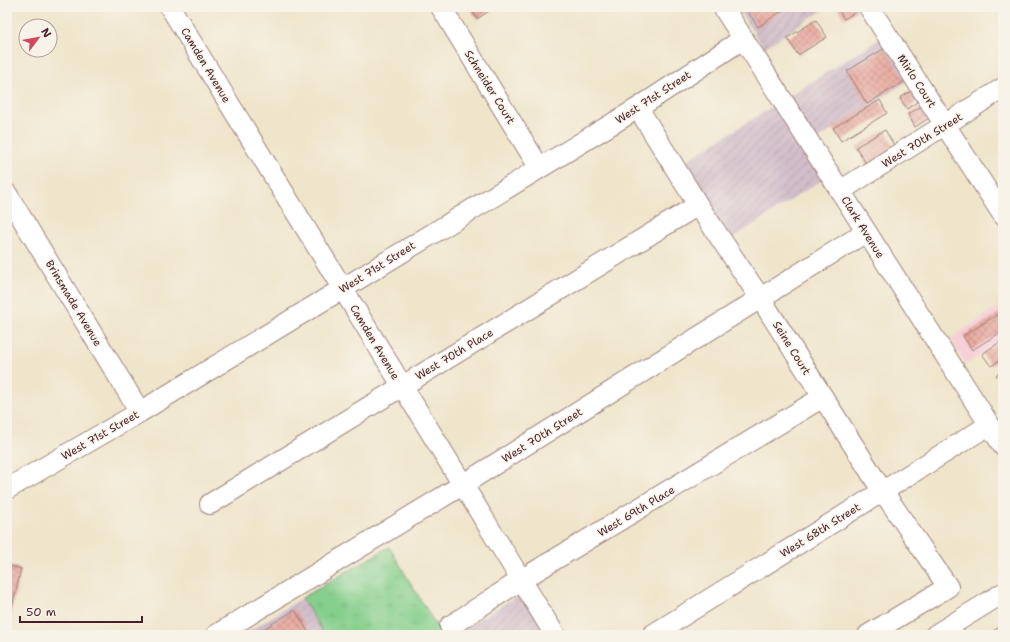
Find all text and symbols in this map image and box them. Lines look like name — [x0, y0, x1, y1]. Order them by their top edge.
north arrow — [18, 18, 58, 58]
text: N — [37, 25, 55, 41]
street label: Camden Avenue — [177, 25, 234, 106]
street label: Schneider Court — [461, 47, 518, 127]
street label: Mirlo Court — [894, 52, 940, 111]
street label: West 71st Street — [613, 67, 694, 128]
street label: West 70th Street — [879, 109, 966, 171]
street label: Clark Avenue — [838, 193, 888, 261]
street label: West 71st Street — [336, 238, 418, 297]
street label: Brinsmade Avenue — [42, 257, 105, 349]
street label: Camden Avenue — [346, 302, 403, 383]
street label: Seine Court — [769, 319, 814, 378]
street label: West 70th Place — [412, 325, 496, 384]
street label: West 70th Street — [499, 404, 586, 466]
street label: West 71st Street — [59, 407, 142, 464]
street label: West 69th Place — [595, 482, 678, 540]
street label: West 68th Street — [777, 499, 864, 561]
scale bar — [20, 598, 142, 624]
text: 50 m — [26, 604, 56, 620]

